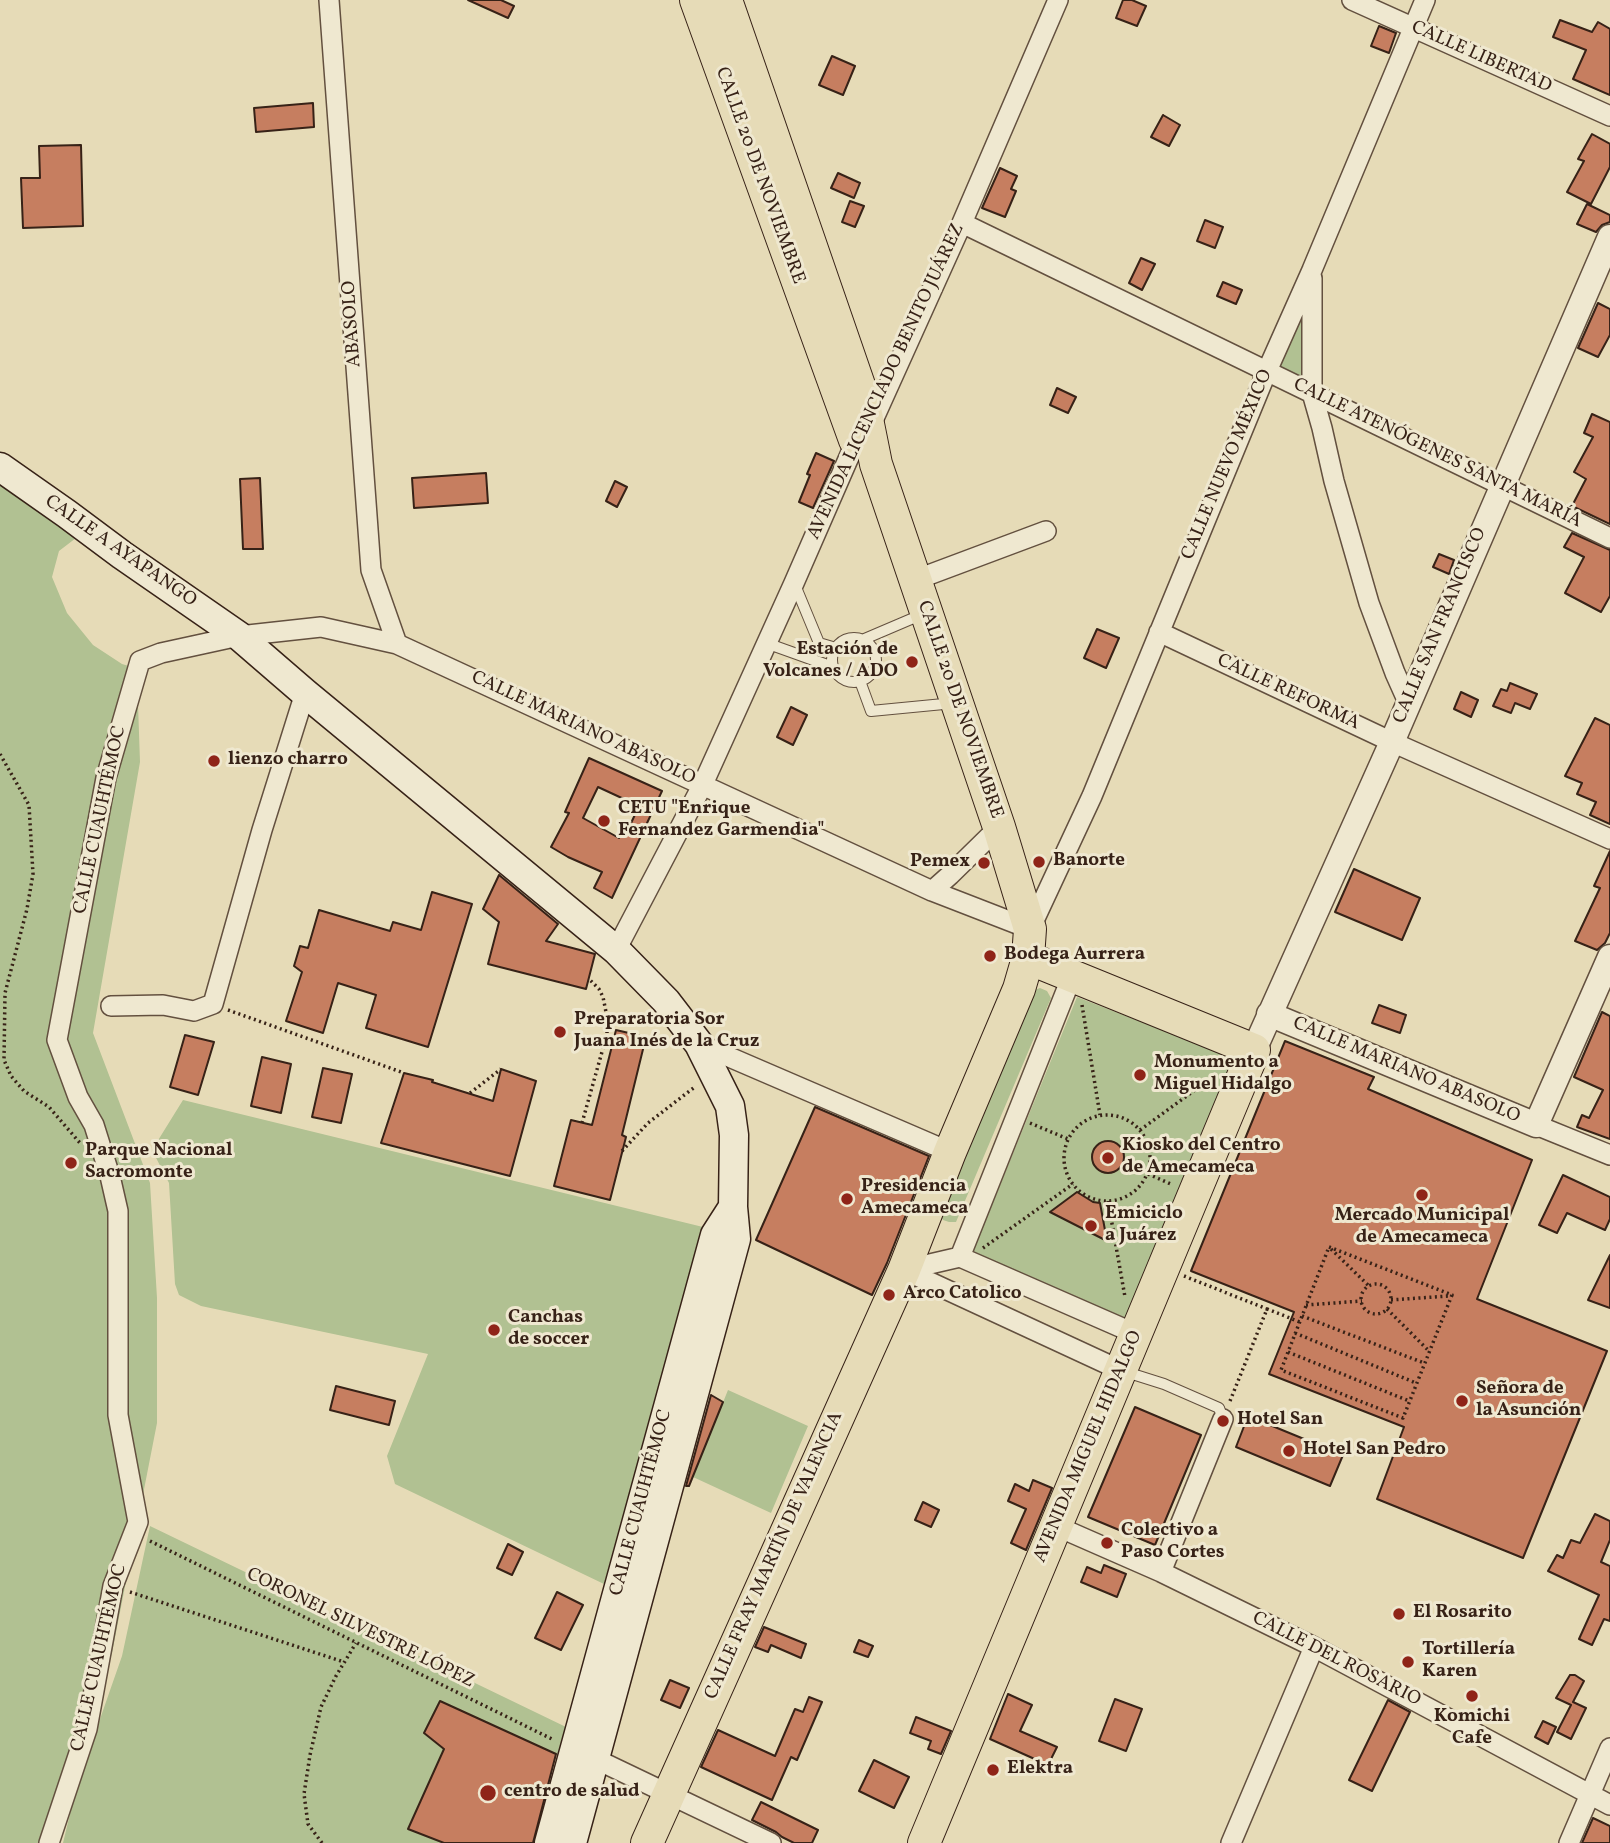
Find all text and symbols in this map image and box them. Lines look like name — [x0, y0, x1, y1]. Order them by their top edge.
street label: CALLE LIBERTAD — [1407, 17, 1555, 99]
street label: CALLE 20 DE NOVIEMBRE — [709, 65, 809, 287]
street label: AVENIDA LICENCIADO BENITO JUÁREZ — [804, 220, 970, 544]
street label: ABASOLO — [339, 280, 367, 368]
street label: CALLE NUEVO MÉXICO — [1178, 366, 1278, 564]
street label: CALLE ATENÓGENES SANTA MARÍA — [1289, 374, 1585, 534]
street label: CALLE A AYAPANGO — [40, 491, 200, 613]
street label: CALLE SAN FRANCISCO — [1389, 525, 1493, 727]
street label: CALLE 20 DE NOVIEMBRE — [911, 598, 1007, 822]
place label: Estación de Volcanes / ADO — [763, 640, 898, 684]
street label: CALLE REFORMA — [1213, 650, 1363, 736]
marker: Estación de Volcanes / ADO — [904, 654, 920, 670]
street label: CALLE MARIANO ABASOLO — [467, 667, 699, 791]
street label: CALLE CUAUHTÉMOC — [70, 724, 132, 916]
place label: lienzo charro — [228, 750, 348, 772]
marker: lienzo charro — [206, 753, 222, 769]
place label: CETU "Enrique Fernandez Garmendia" — [618, 799, 824, 843]
marker: CETU "Enrique Fernandez Garmendia" — [596, 813, 612, 829]
place label: Banorte — [1053, 851, 1125, 873]
place label: Pemex — [910, 852, 970, 874]
marker: Banorte — [1031, 854, 1047, 870]
marker: Pemex — [976, 855, 992, 871]
place label: Bodega Aurrera — [1004, 945, 1145, 967]
marker: Bodega Aurrera — [982, 948, 998, 964]
place label: Preparatoria Sor Juana Inés de la Cruz — [574, 1010, 760, 1054]
street label: CALLE MARIANO ABASOLO — [1289, 1013, 1523, 1129]
marker: Preparatoria Sor Juana Inés de la Cruz — [552, 1024, 568, 1040]
place label: Monumento a Miguel Hidalgo — [1154, 1053, 1292, 1097]
marker: Monumento a Miguel Hidalgo — [1132, 1067, 1148, 1083]
place label: Kiosko del Centro de Amecameca — [1122, 1136, 1281, 1180]
place label: Parque Nacional Sacromonte — [85, 1141, 233, 1185]
marker: Kiosko del Centro de Amecameca — [1100, 1150, 1116, 1166]
marker: Parque Nacional Sacromonte — [63, 1155, 79, 1171]
place label: Presidencia Amecameca — [861, 1177, 968, 1221]
marker: Mercado Municipal de Amecameca — [1414, 1187, 1430, 1203]
marker: Presidencia Amecameca — [839, 1191, 855, 1207]
place label: Emiciclo a Juárez — [1105, 1204, 1183, 1248]
place label: Mercado Municipal de Amecameca — [1334, 1206, 1510, 1250]
marker: Emiciclo a Juárez — [1083, 1218, 1099, 1234]
place label: Arco Catolico — [903, 1284, 1022, 1306]
marker: Arco Catolico — [881, 1287, 897, 1303]
place label: Canchas de soccer — [508, 1308, 589, 1352]
marker: Canchas de soccer — [486, 1322, 502, 1338]
street label: AVENIDA MIGUEL HIDALGO — [1030, 1328, 1148, 1566]
place label: Señora de la Asunción — [1476, 1379, 1581, 1423]
marker: Señora de la Asunción — [1454, 1393, 1470, 1409]
street label: CALLE CUAUHTÉMOC — [606, 1407, 678, 1599]
street label: CALLE FRAY MARTÍN DE VALENCIA — [701, 1409, 849, 1703]
place label: Hotel San — [1237, 1410, 1323, 1432]
marker: Hotel San — [1215, 1413, 1231, 1429]
place label: Hotel San Pedro — [1303, 1440, 1446, 1462]
marker: Hotel San Pedro — [1281, 1443, 1297, 1459]
place label: Colectivo a Paso Cortes — [1121, 1521, 1225, 1565]
marker: Colectivo a Paso Cortes — [1099, 1535, 1115, 1551]
street label: CALLE CUAUHTÉMOC — [67, 1562, 133, 1754]
street label: CORONEL SILVESTRE LÓPEZ — [242, 1564, 478, 1694]
place label: El Rosarito — [1413, 1603, 1512, 1625]
marker: El Rosarito — [1391, 1606, 1407, 1622]
street label: CALLE DEL ROSARIO — [1248, 1608, 1424, 1712]
place label: Tortillería Karen — [1422, 1640, 1515, 1684]
marker: Tortillería Karen — [1400, 1654, 1416, 1670]
marker: Komichi Cafe — [1464, 1688, 1480, 1704]
place label: Komichi Cafe — [1434, 1707, 1510, 1751]
place label: Elektra — [1007, 1759, 1073, 1781]
marker: Elektra — [985, 1762, 1001, 1778]
place label: centro de salud — [504, 1782, 640, 1804]
marker: centro de salud — [478, 1783, 498, 1803]

